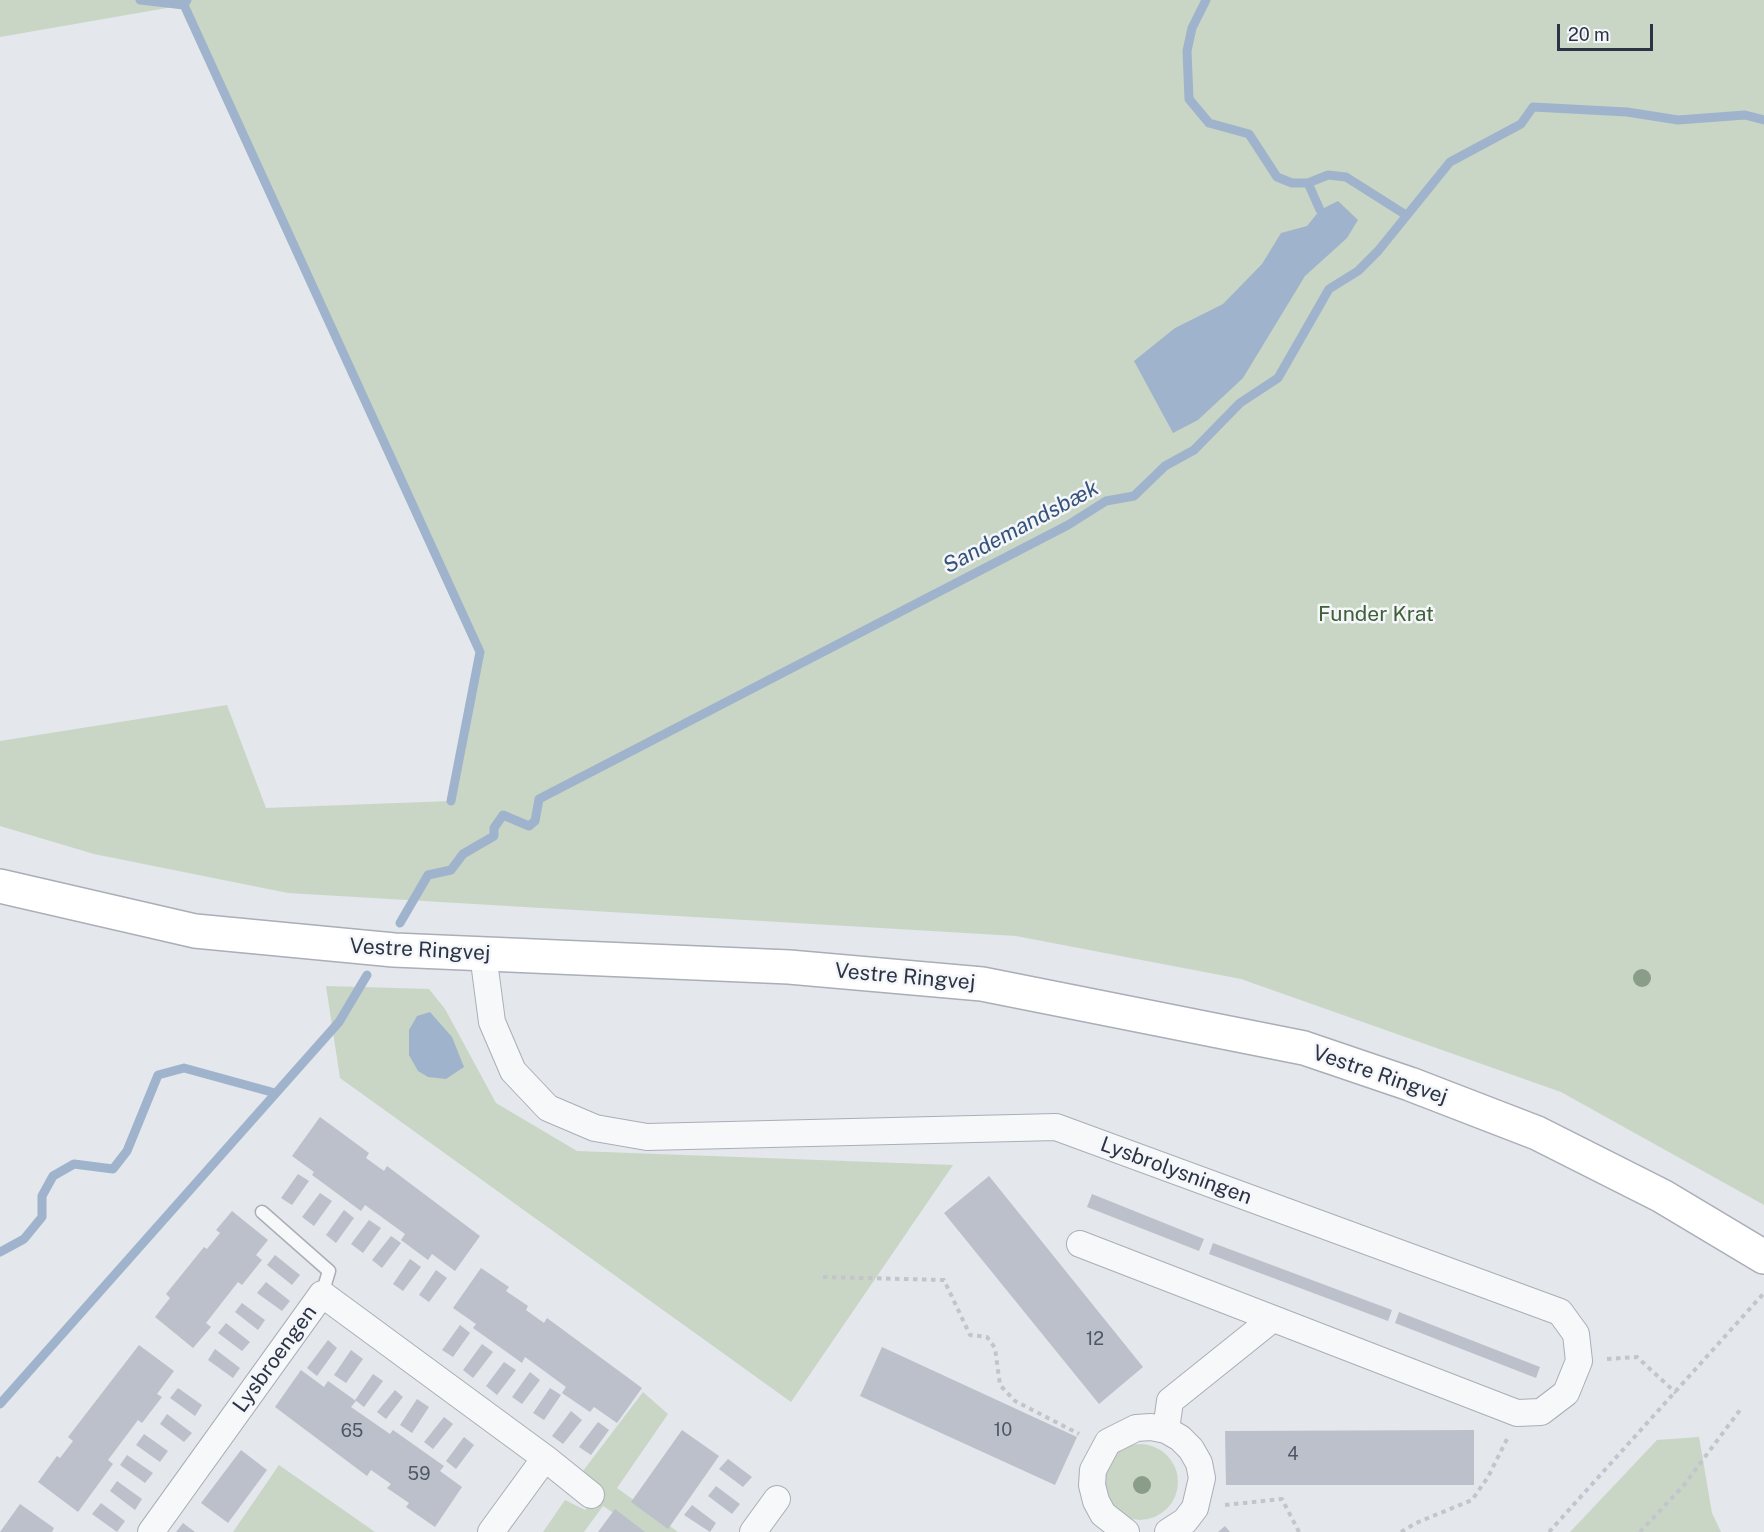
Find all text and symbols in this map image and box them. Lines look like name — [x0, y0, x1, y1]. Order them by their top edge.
scale bar — [1560, 12, 1656, 50]
text: 20 m — [1568, 24, 1610, 45]
water label: Sandemandsbæk — [939, 475, 1103, 579]
park label: Funder Krat — [1318, 602, 1434, 628]
street label: Vestre Ringvej — [349, 934, 491, 966]
street label: Vestre Ringvej — [834, 958, 976, 996]
street label: Vestre Ringvej — [1309, 1040, 1451, 1110]
street label: Lysbrolysningen — [1097, 1132, 1255, 1210]
street label: Lysbroengen — [228, 1301, 322, 1417]
house number: 12 — [1086, 1328, 1104, 1350]
house number: 10 — [994, 1419, 1012, 1441]
house number: 65 — [341, 1420, 363, 1442]
house number: 4 — [1287, 1443, 1299, 1465]
house number: 59 — [408, 1463, 430, 1485]

